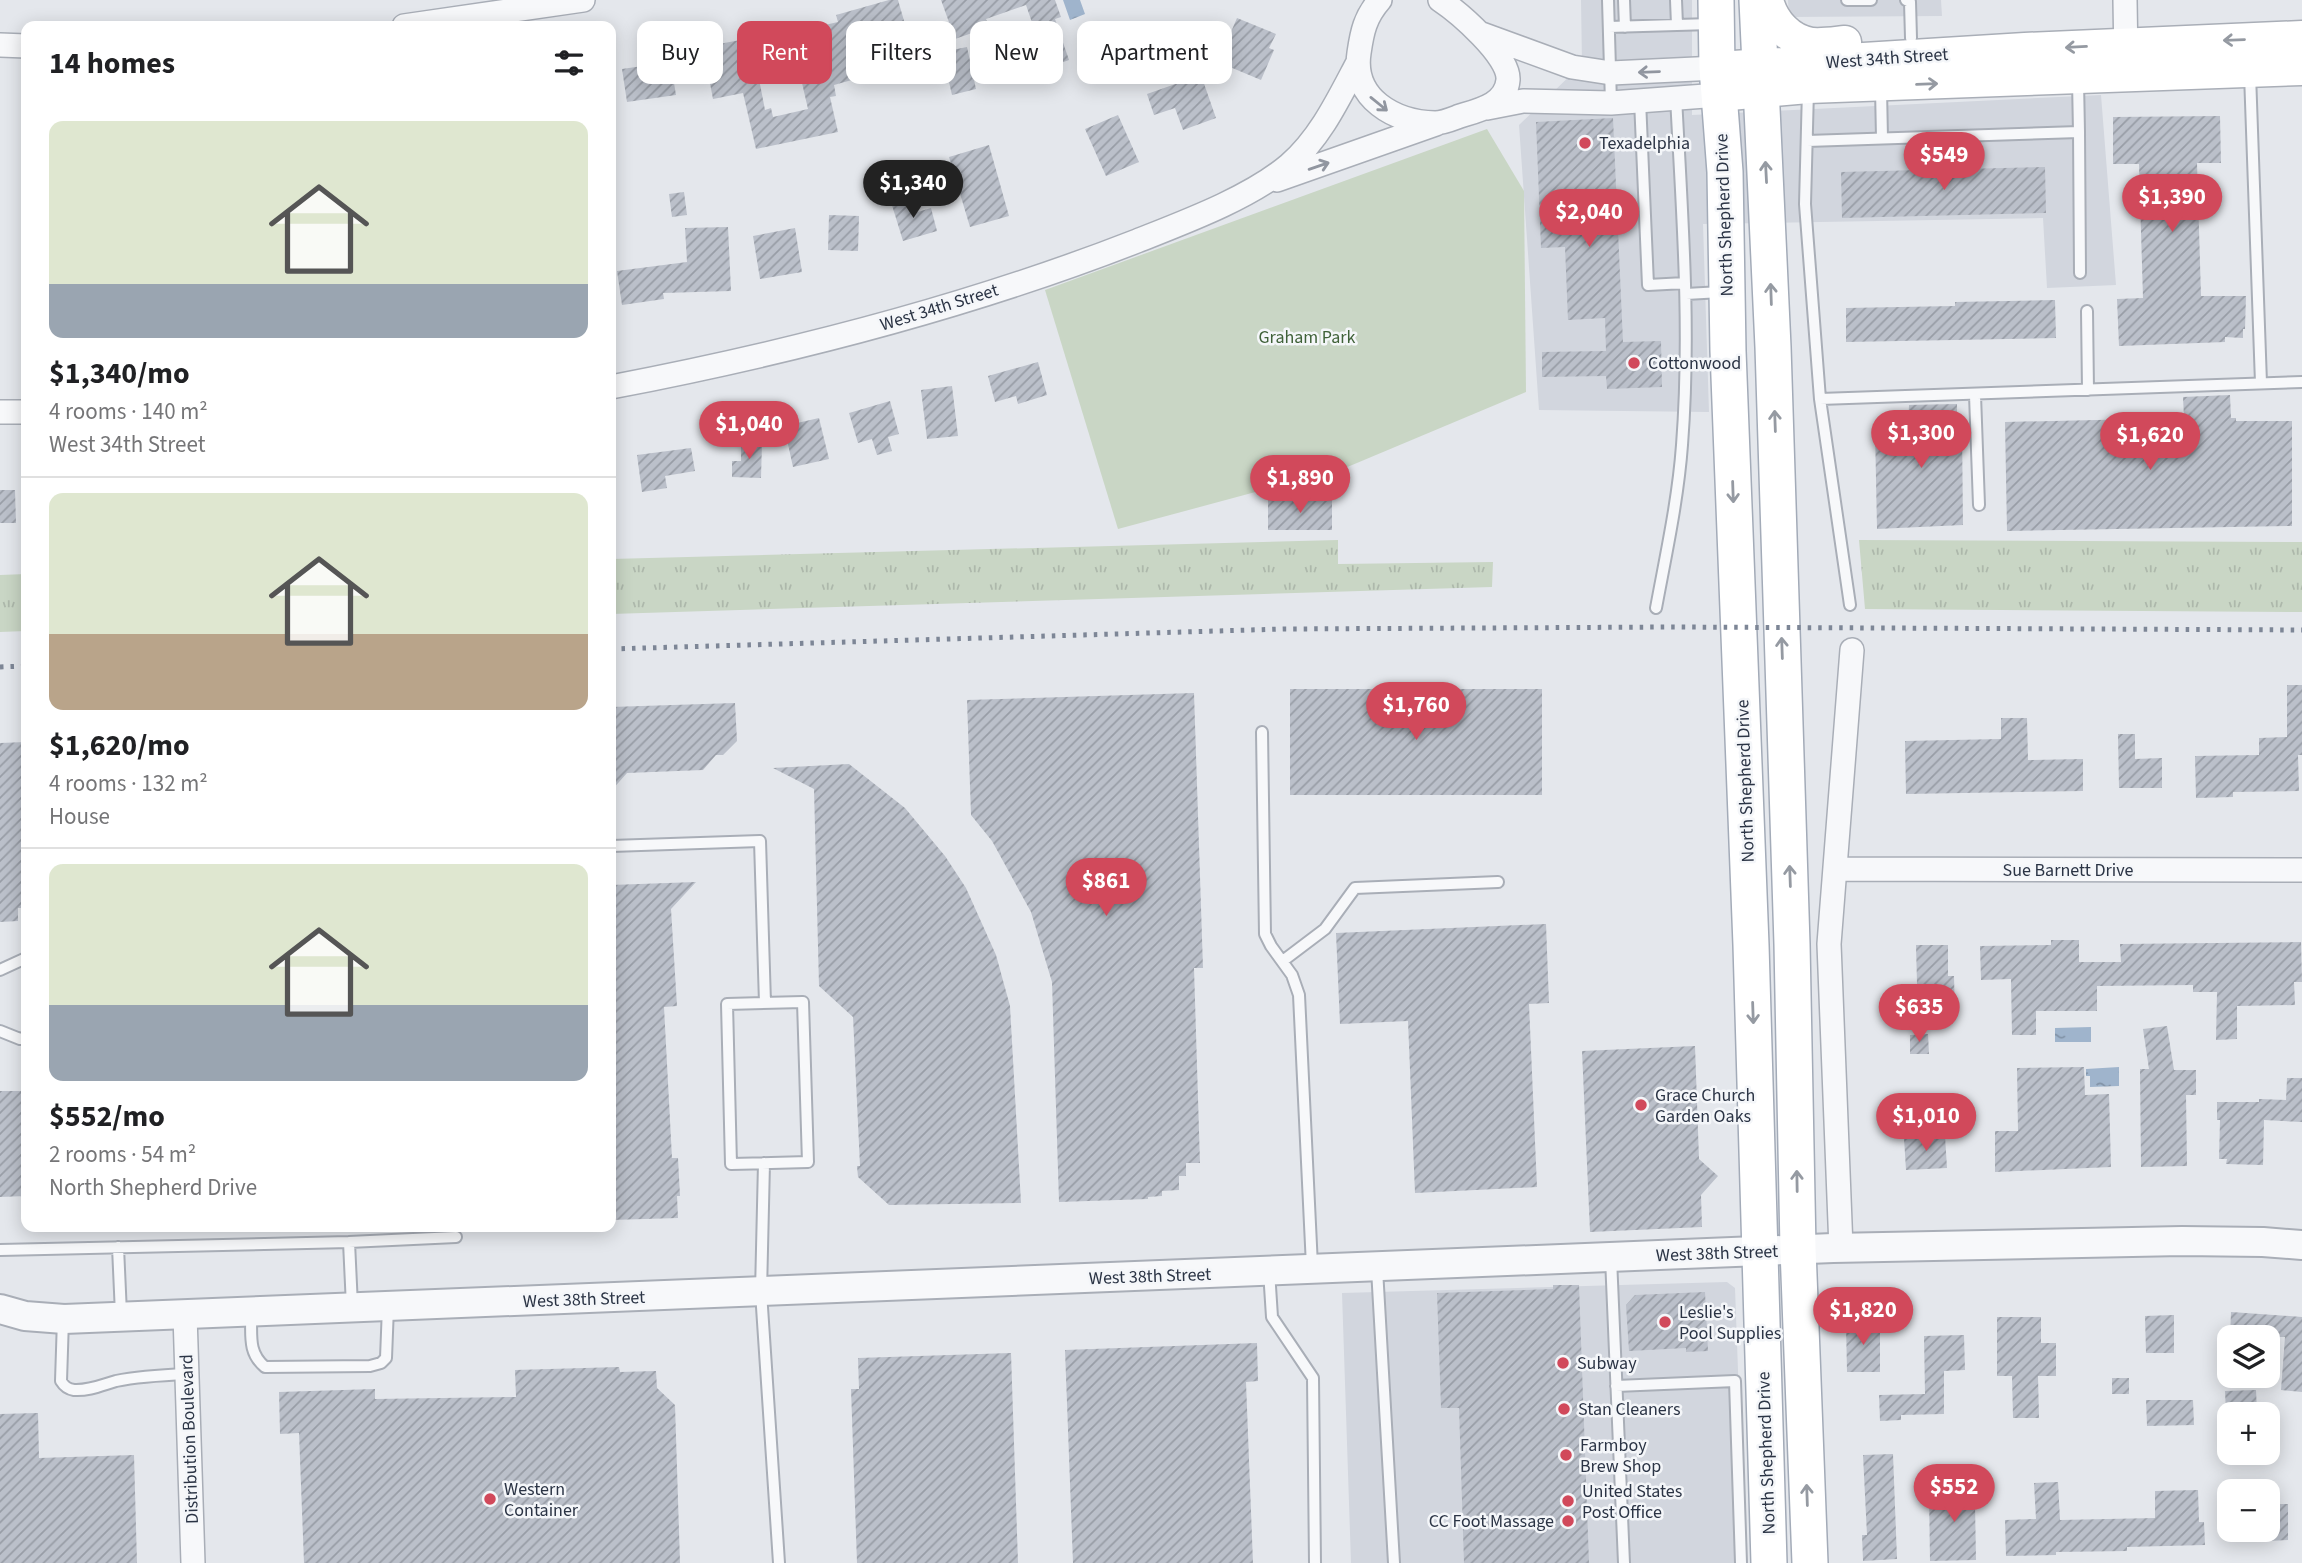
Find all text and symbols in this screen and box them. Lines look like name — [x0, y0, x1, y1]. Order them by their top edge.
chip: Buy — [637, 21, 723, 84]
chip: Rent — [737, 21, 832, 84]
chip: Filters — [846, 21, 956, 84]
chip: New — [970, 21, 1063, 84]
chip: Apartment — [1077, 21, 1232, 84]
one-way arrow — [2223, 33, 2246, 46]
one-way arrow — [2064, 40, 2087, 53]
text: 14 homes — [49, 42, 175, 85]
street label: West 34th Street — [1825, 42, 1949, 75]
icon: filters — [550, 44, 588, 82]
one-way arrow — [1638, 66, 1661, 79]
one-way arrow — [1916, 77, 1939, 90]
one-way arrow — [1370, 96, 1388, 112]
place label: Texadelphia — [1599, 131, 1690, 156]
pin: $549 — [1903, 132, 1985, 192]
street label: North Shepherd Drive — [1709, 133, 1740, 297]
marker: Texadelphia — [1577, 135, 1593, 151]
text: $549 — [1920, 138, 1968, 171]
one-way arrow — [1307, 159, 1329, 171]
pin: $1,340 — [856, 160, 970, 220]
one-way arrow — [1759, 162, 1772, 184]
icon: home — [256, 166, 382, 292]
text: $1,340 — [879, 166, 947, 199]
pin: $1,390 — [2115, 174, 2229, 234]
text: $1,390 — [2138, 180, 2206, 213]
pin: $2,040 — [1532, 190, 1646, 249]
text: $2,040 — [1555, 195, 1623, 228]
street label: West 34th Street — [877, 278, 1001, 337]
one-way arrow — [1764, 283, 1777, 306]
park label: Graham Park — [1258, 325, 1356, 350]
place label: Cottonwood — [1648, 351, 1741, 376]
text: $1,340/mo — [49, 352, 190, 395]
marker: Cottonwood — [1626, 355, 1642, 371]
text: 4 rooms · 140 m² — [49, 395, 208, 428]
pin: $1,040 — [692, 402, 806, 461]
text: $1,040 — [715, 407, 783, 440]
one-way arrow — [1769, 410, 1782, 433]
pin: $1,300 — [1864, 410, 1978, 470]
pin: $1,620 — [2093, 412, 2207, 472]
text: $1,300 — [1887, 416, 1955, 449]
text: $1,620 — [2116, 418, 2184, 451]
text: West 34th Street — [49, 428, 205, 461]
pin: $1,890 — [1243, 456, 1357, 515]
text: $1,890 — [1266, 461, 1334, 494]
one-way arrow — [1727, 480, 1740, 503]
icon: home — [256, 538, 382, 664]
one-way arrow — [1776, 637, 1789, 660]
pin: $1,760 — [1359, 682, 1473, 742]
text: $1,760 — [1382, 688, 1450, 721]
street label: North Shepherd Drive — [1730, 699, 1761, 863]
text: $1,620/mo — [49, 724, 190, 767]
text: 4 rooms · 132 m² — [49, 767, 208, 800]
text: House — [49, 800, 110, 833]
pin: $861 — [1065, 858, 1147, 918]
street label: Sue Barnett Drive — [2003, 858, 2133, 883]
text: $861 — [1082, 864, 1130, 897]
one-way arrow — [1783, 865, 1796, 888]
icon: home — [256, 909, 382, 1035]
pin: $635 — [1878, 984, 1960, 1044]
text: $635 — [1895, 990, 1943, 1023]
one-way arrow — [1746, 1001, 1759, 1024]
place label: Grace Church Garden Oaks — [1655, 1083, 1755, 1129]
pin: $1,010 — [1869, 1094, 1983, 1153]
text: $552/mo — [49, 1095, 165, 1138]
marker: Grace Church Garden Oaks — [1633, 1097, 1649, 1113]
text: $1,010 — [1892, 1099, 1960, 1132]
text: 2 rooms · 54 m² — [49, 1138, 196, 1171]
one-way arrow — [1790, 1170, 1803, 1193]
text: North Shepherd Drive — [49, 1171, 257, 1204]
street label: West 38th Street — [1655, 1239, 1779, 1268]
street label: West 38th Street — [1088, 1262, 1212, 1291]
street label: West 38th Street — [522, 1285, 646, 1314]
pin: $1,820 — [1806, 1288, 1920, 1347]
text: $1,820 — [1829, 1293, 1897, 1326]
place label: Leslie's Pool Supplies — [1679, 1300, 1781, 1346]
marker: Leslie's Pool Supplies — [1657, 1314, 1673, 1330]
map controls — [2217, 1325, 2280, 1542]
button: layers — [2217, 1325, 2280, 1388]
place label: Subway — [1577, 1351, 1637, 1376]
street label: Distribution Boulevard — [174, 1354, 205, 1524]
marker: Subway — [1555, 1355, 1571, 1371]
street label: North Shepherd Drive — [1751, 1371, 1782, 1535]
place label: Stan Cleaners — [1578, 1397, 1681, 1422]
marker: Stan Cleaners — [1556, 1401, 1572, 1417]
button: + — [2217, 1402, 2280, 1465]
place label: Farmboy Brew Shop — [1580, 1433, 1661, 1479]
marker: Farmboy Brew Shop — [1558, 1447, 1574, 1463]
pin: $552 — [1913, 1464, 1995, 1524]
text: $552 — [1930, 1470, 1978, 1503]
place label: Western Container — [504, 1477, 579, 1523]
place label: United States Post Office — [1582, 1479, 1682, 1525]
button: − — [2217, 1479, 2280, 1542]
one-way arrow — [1800, 1484, 1814, 1507]
marker: Western Container — [482, 1491, 498, 1507]
marker: United States Post Office — [1560, 1493, 1576, 1509]
place label: CC Foot Massage — [1429, 1509, 1554, 1534]
marker: CC Foot Massage — [1560, 1513, 1576, 1529]

